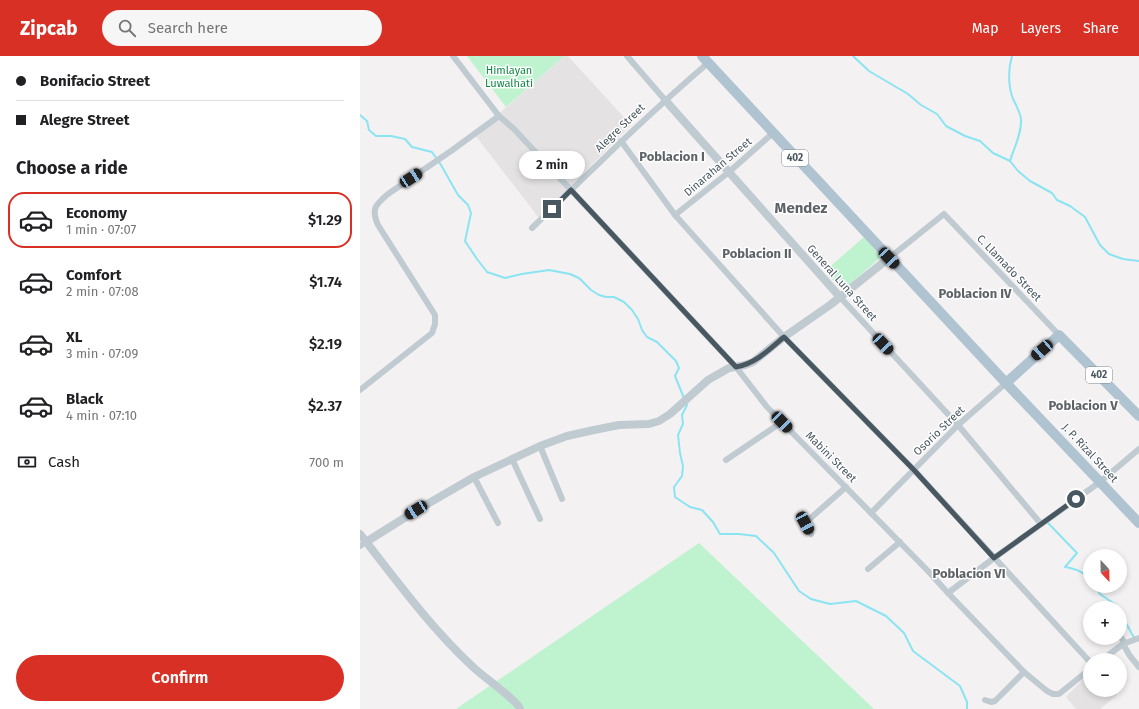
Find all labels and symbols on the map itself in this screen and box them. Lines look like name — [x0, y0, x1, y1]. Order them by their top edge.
park label: Himlayan Luwalhati — [485, 64, 533, 90]
street label: Alegre Street — [593, 101, 648, 155]
street label: Dinarahan Street — [682, 135, 754, 199]
district label: Poblacion I — [639, 149, 705, 164]
road number: 402 — [782, 150, 808, 166]
callout: 2 min — [519, 151, 585, 179]
car — [398, 166, 424, 190]
district label: Mendez — [775, 199, 827, 217]
route end — [543, 200, 561, 218]
street label: C. Llamado Street — [974, 232, 1044, 304]
street label: General Luna Street — [804, 242, 880, 324]
car — [876, 245, 902, 271]
district label: Poblacion II — [722, 246, 792, 261]
district label: Poblacion IV — [939, 286, 1012, 301]
car — [870, 331, 896, 357]
car — [1029, 338, 1055, 362]
road number: 402 — [1086, 367, 1112, 383]
district label: Poblacion V — [1048, 398, 1118, 413]
street label: Osorio Street — [911, 403, 967, 458]
car — [769, 409, 795, 435]
street label: J. P. Rizal Street — [1059, 421, 1121, 485]
street label: Mabini Street — [803, 429, 859, 485]
route start — [1067, 490, 1085, 508]
car — [403, 499, 429, 521]
car — [794, 510, 816, 536]
north arrow — [1083, 549, 1127, 593]
district label: Poblacion VI — [933, 566, 1005, 581]

